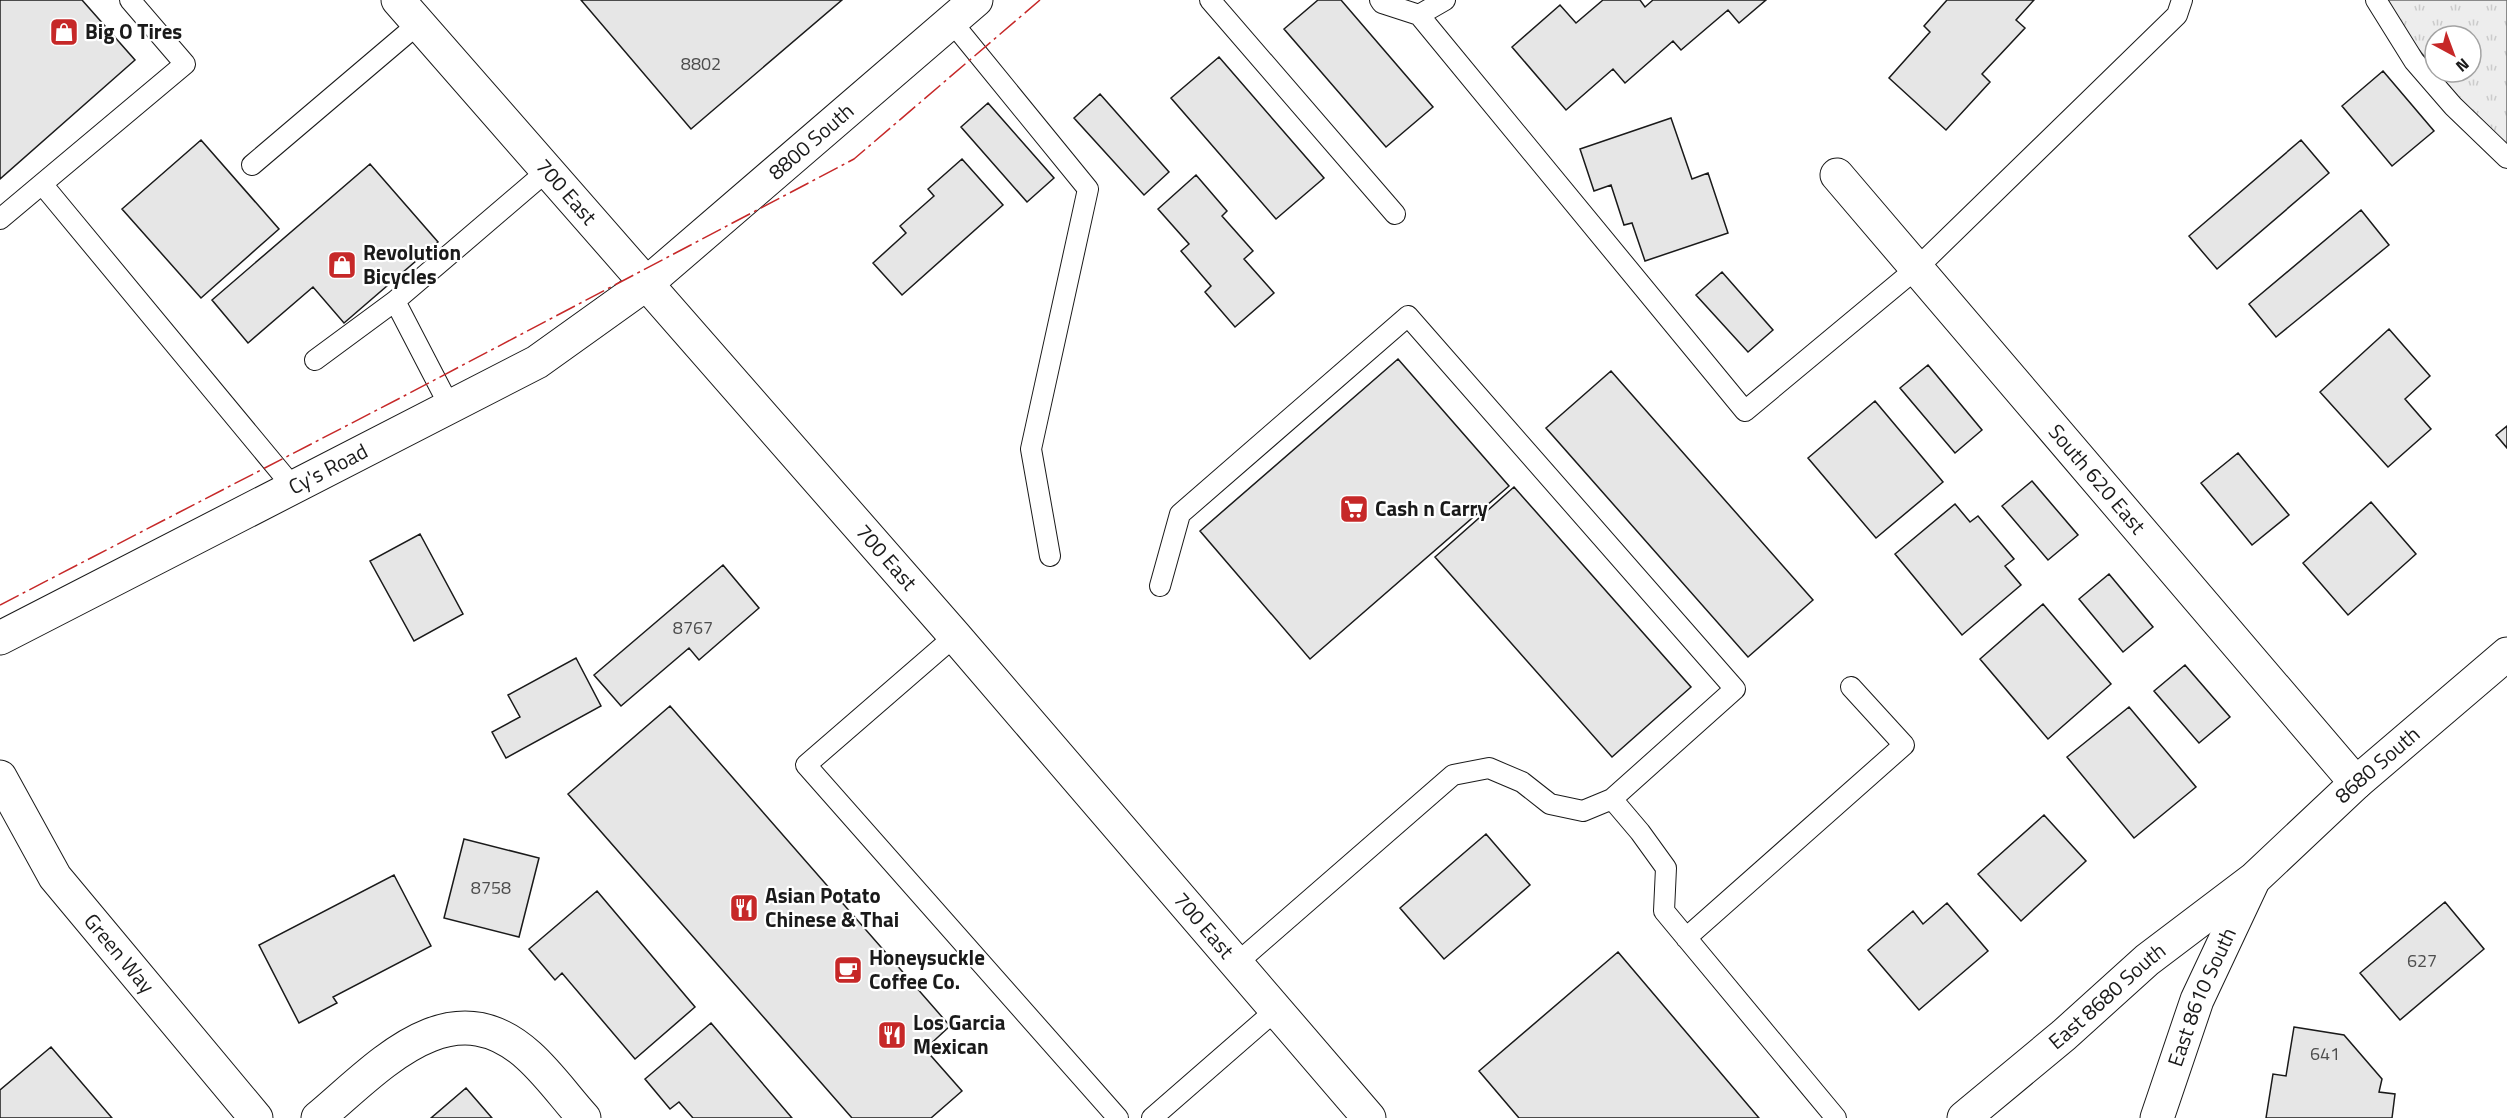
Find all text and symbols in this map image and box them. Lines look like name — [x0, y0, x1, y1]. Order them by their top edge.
place label: Big O Tires — [85, 15, 182, 47]
shop icon: Big O Tires — [48, 16, 80, 48]
north arrow — [2423, 24, 2483, 84]
house number: 8802 — [681, 50, 721, 77]
text: N — [2451, 53, 2475, 78]
street label: 8800 South — [761, 95, 860, 187]
street label: 700 East — [529, 151, 605, 232]
place label: Revolution Bicycles — [363, 236, 461, 292]
shop icon: Revolution Bicycles — [326, 249, 358, 281]
street label: South 620 East — [2041, 416, 2154, 541]
street label: Cy's Road — [282, 435, 373, 502]
place label: Cash n Carry — [1375, 492, 1488, 524]
supermarket icon: Cash n Carry — [1338, 493, 1370, 525]
street label: 700 East — [849, 516, 925, 598]
house number: 8767 — [673, 614, 713, 641]
street label: 8680 South — [2327, 718, 2426, 810]
house number: 8758 — [471, 874, 511, 901]
place label: Asian Potato Chinese & Thai — [765, 879, 899, 935]
street label: 700 East — [1166, 884, 1243, 966]
restaurant icon: Asian Potato Chinese & Thai — [728, 892, 760, 924]
street label: Green Way — [77, 906, 163, 1000]
street label: East 8610 South — [2159, 922, 2244, 1071]
street label: East 8680 South — [2041, 934, 2172, 1057]
place label: Honeysuckle Coffee Co. — [869, 941, 985, 997]
house number: 627 — [2407, 947, 2437, 974]
cafe icon: Honeysuckle Coffee Co. — [832, 954, 864, 986]
place label: Los Garcia Mexican — [913, 1006, 1006, 1062]
restaurant icon: Los Garcia Mexican — [876, 1019, 908, 1051]
house number: 641 — [2310, 1040, 2340, 1067]

